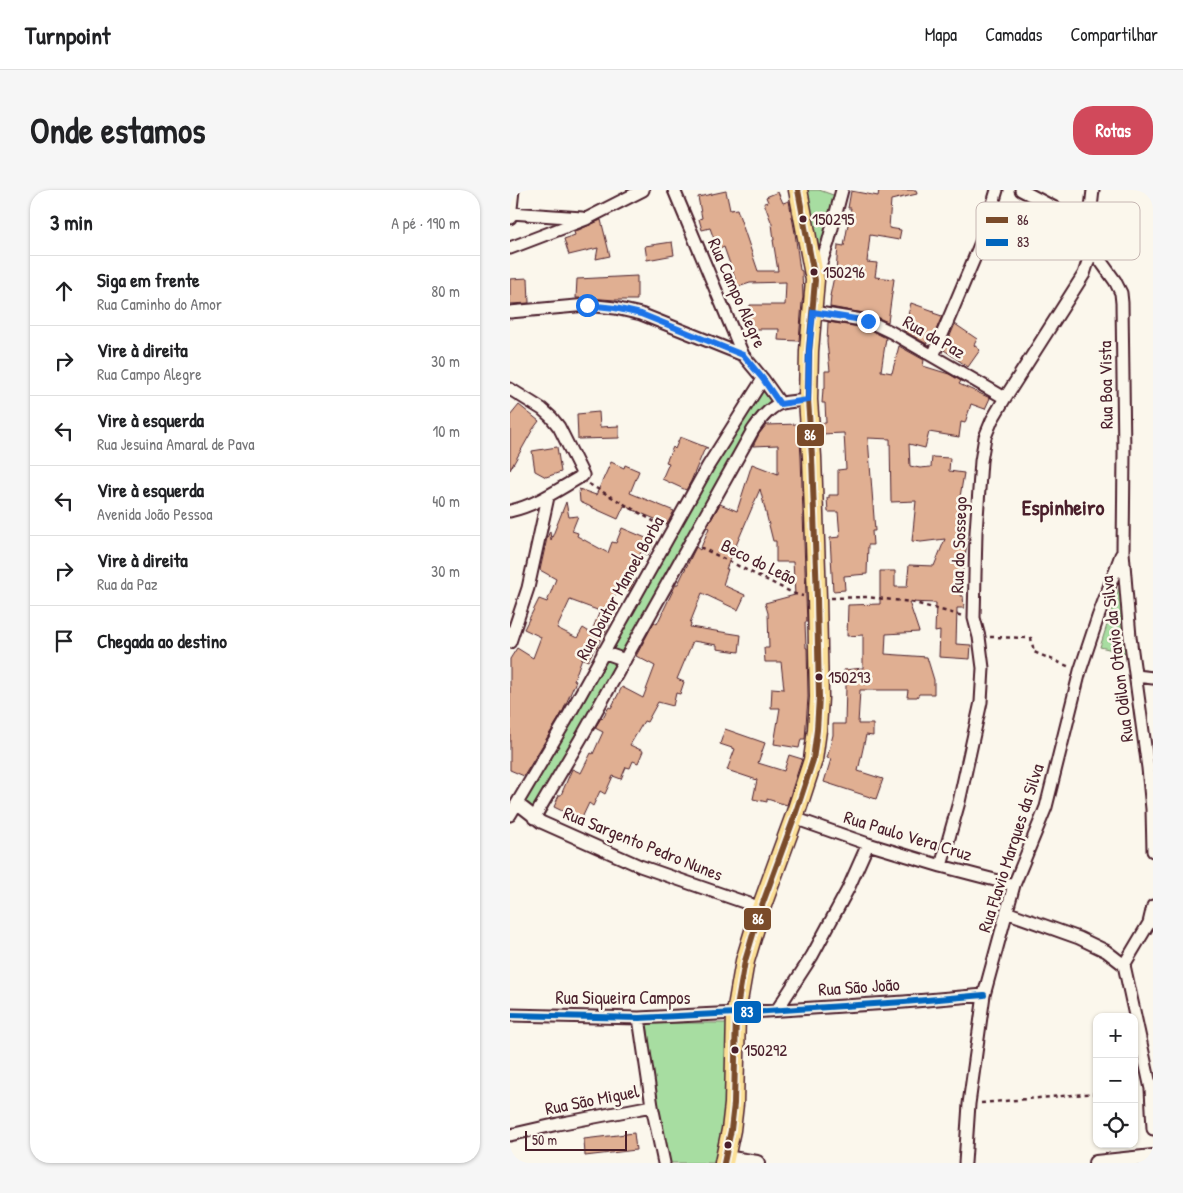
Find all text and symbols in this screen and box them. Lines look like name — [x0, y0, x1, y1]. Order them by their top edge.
text: Turnpoint — [25, 19, 110, 51]
text: Mapa — [925, 22, 957, 47]
text: Camadas — [985, 22, 1042, 47]
text: Compartilhar — [1070, 22, 1158, 47]
button: Rotas — [1073, 106, 1153, 155]
text: Onde estamos — [30, 107, 205, 154]
legend — [976, 202, 1140, 260]
place label: 150295 — [812, 207, 854, 230]
text: 3 min — [50, 208, 93, 237]
text: 86 — [1017, 210, 1029, 229]
text: A pé · 190 m — [391, 212, 460, 234]
marker: 150295 — [798, 214, 808, 224]
text: 83 — [1017, 232, 1029, 251]
street label: Rua Campo Alegre — [702, 234, 773, 352]
place label: 150296 — [823, 260, 865, 283]
text: Siga em frente — [97, 267, 200, 293]
marker: 150296 — [809, 267, 819, 277]
icon: ahead — [50, 277, 78, 305]
text: 80 m — [431, 280, 460, 302]
text: Rua Caminho do Amor — [97, 293, 222, 315]
route start — [576, 294, 599, 317]
street label: Rua da Paz — [898, 309, 970, 365]
route end — [857, 310, 880, 333]
text: Vire à direita — [97, 337, 188, 363]
street label: Rua Boa Vista — [1092, 341, 1119, 429]
icon: right — [50, 347, 78, 375]
text: 30 m — [431, 350, 460, 372]
text: Rua Campo Alegre — [97, 363, 202, 385]
text: Vire à esquerda — [97, 407, 204, 433]
icon: left — [50, 417, 78, 445]
text: 10 m — [432, 420, 460, 442]
line badge: 86 — [796, 423, 825, 447]
text: 86 — [804, 425, 816, 444]
text: Rua Jesuina Amaral de Pava — [97, 433, 255, 455]
text: Vire à esquerda — [97, 477, 204, 503]
icon: left — [50, 487, 78, 515]
text: 40 m — [432, 490, 460, 512]
district label: Espinheiro — [1022, 492, 1105, 523]
street label: Rua do Sossego — [944, 496, 973, 594]
text: Avenida João Pessoa — [97, 503, 212, 525]
street label: Rua Doutor Manoel Borba — [570, 511, 670, 664]
street label: Beco do Leão — [717, 533, 801, 591]
text: Vire à direita — [97, 547, 188, 573]
icon: right — [50, 557, 78, 585]
text: 30 m — [431, 560, 460, 582]
text: Rua da Paz — [97, 573, 158, 595]
street label: Rua Odilon Otavio da Silva — [1094, 574, 1139, 744]
icon: arrive — [50, 627, 78, 655]
text: Chegada ao destino — [97, 628, 227, 654]
place label: 150293 — [828, 665, 871, 688]
marker: 150293 — [814, 672, 824, 682]
street label: Rua Flavio Marques da Silva — [971, 760, 1050, 935]
street label: Rua Sargento Pedro Nunes — [560, 800, 727, 887]
street label: Rua Paulo Vera Cruz — [841, 804, 976, 867]
line badge: 86 — [743, 907, 772, 931]
text: 86 — [752, 909, 764, 928]
street label: Rua São João — [817, 971, 900, 1002]
street label: Rua Siqueira Campos — [556, 985, 690, 1010]
line badge: 83 — [733, 1000, 762, 1024]
text: 83 — [741, 1002, 754, 1021]
map controls — [1093, 1013, 1138, 1148]
button: + — [1093, 1013, 1138, 1058]
place label: 150292 — [744, 1038, 787, 1061]
marker: 150292 — [730, 1045, 740, 1055]
button: − — [1093, 1058, 1138, 1103]
street label: Rua São Miguel — [543, 1078, 641, 1121]
button: locate — [1093, 1103, 1138, 1148]
scale bar — [525, 1128, 628, 1151]
text: 50 m — [532, 1130, 557, 1149]
unlabelled marker — [723, 1140, 733, 1150]

